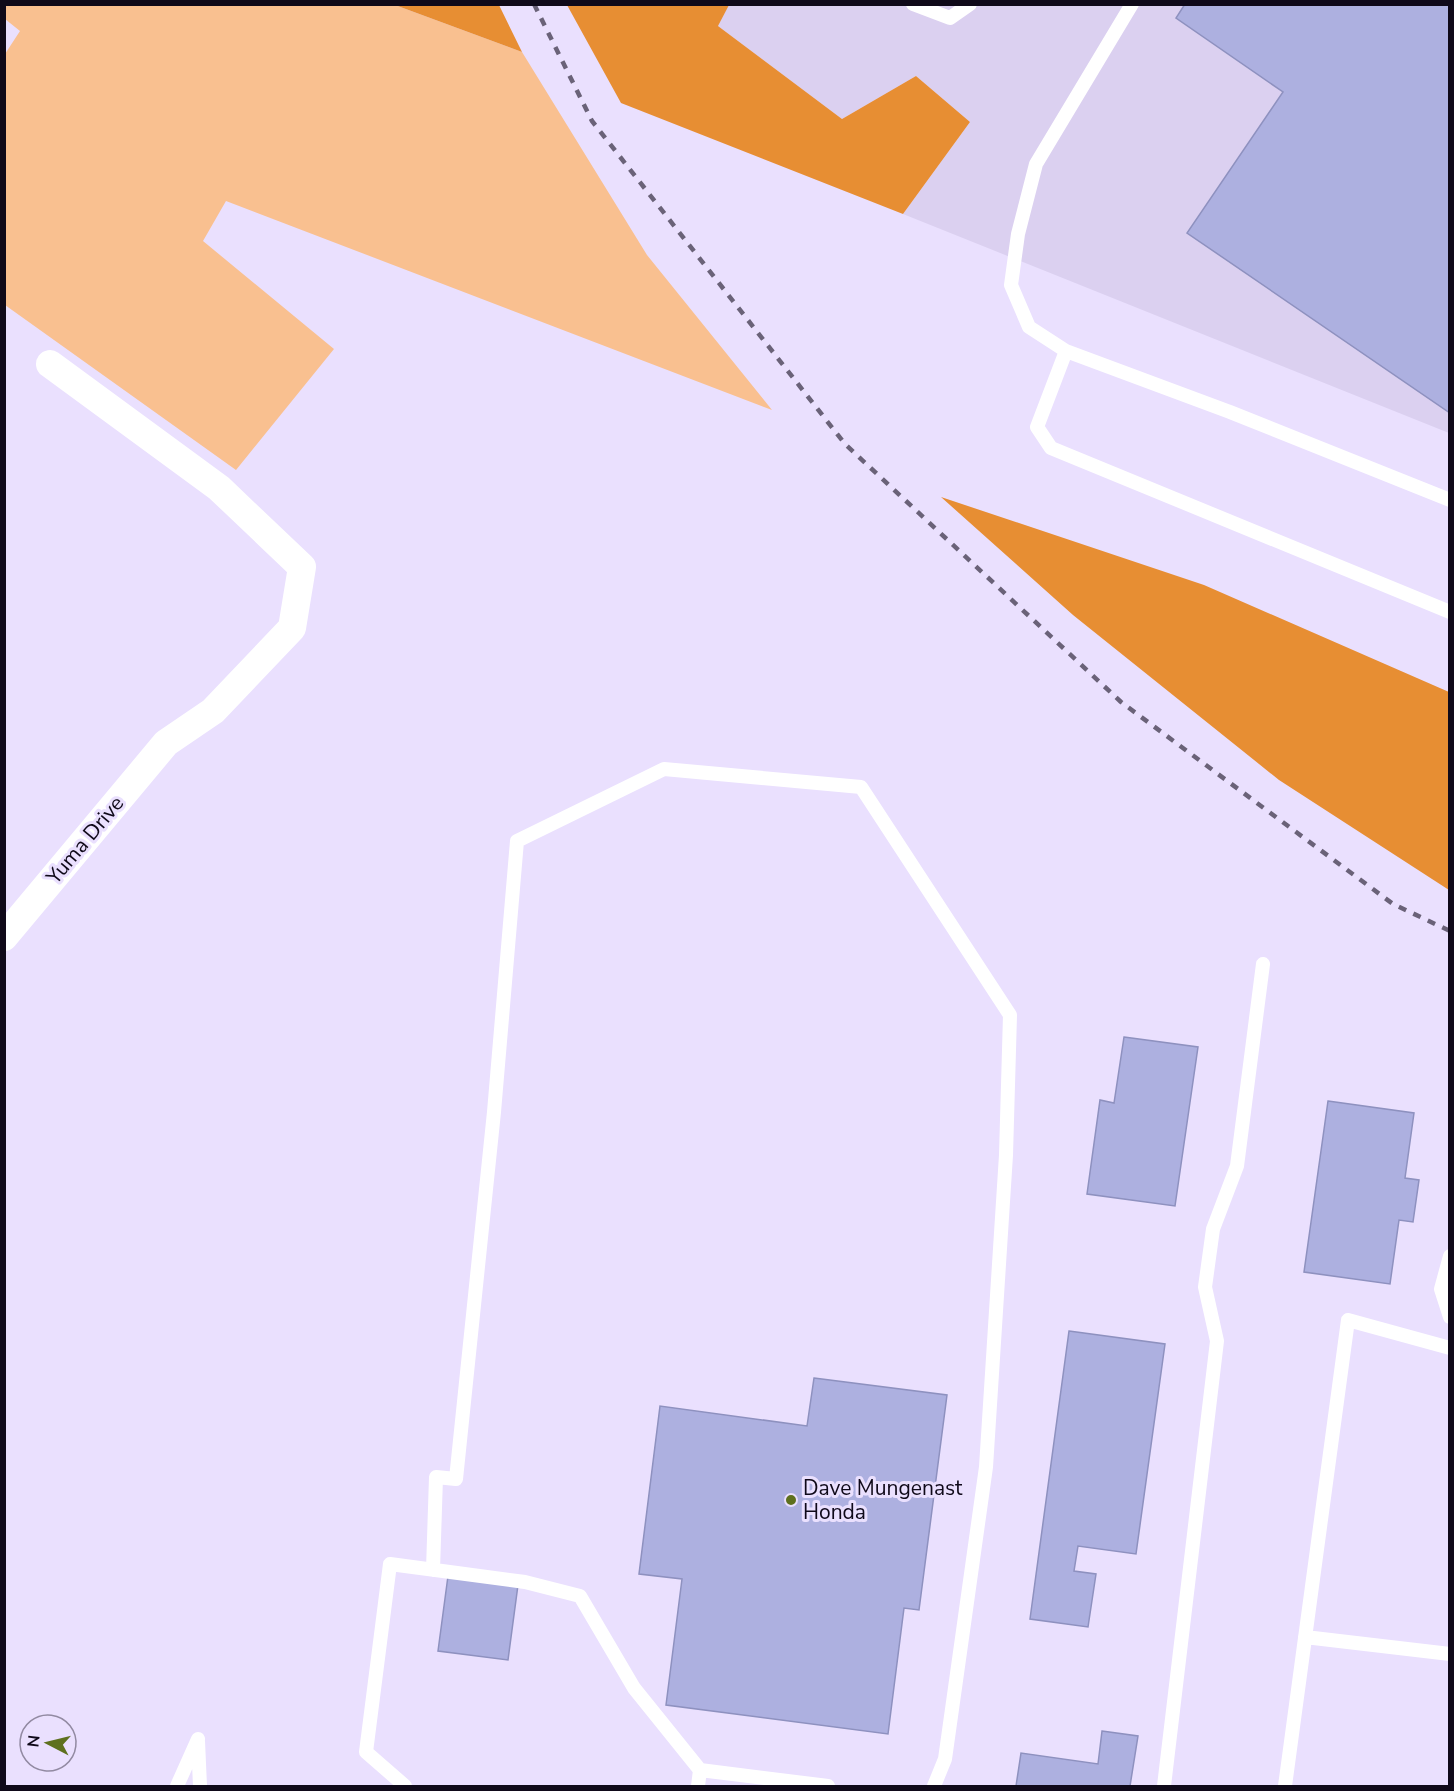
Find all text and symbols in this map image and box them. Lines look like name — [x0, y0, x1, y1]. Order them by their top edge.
street label: Yuma Drive — [39, 790, 130, 891]
place label: Dave Mungenast Honda — [803, 1474, 963, 1526]
marker: Dave Mungenast Honda — [784, 1493, 798, 1507]
north arrow — [18, 1713, 78, 1773]
text: N — [22, 1734, 46, 1749]

